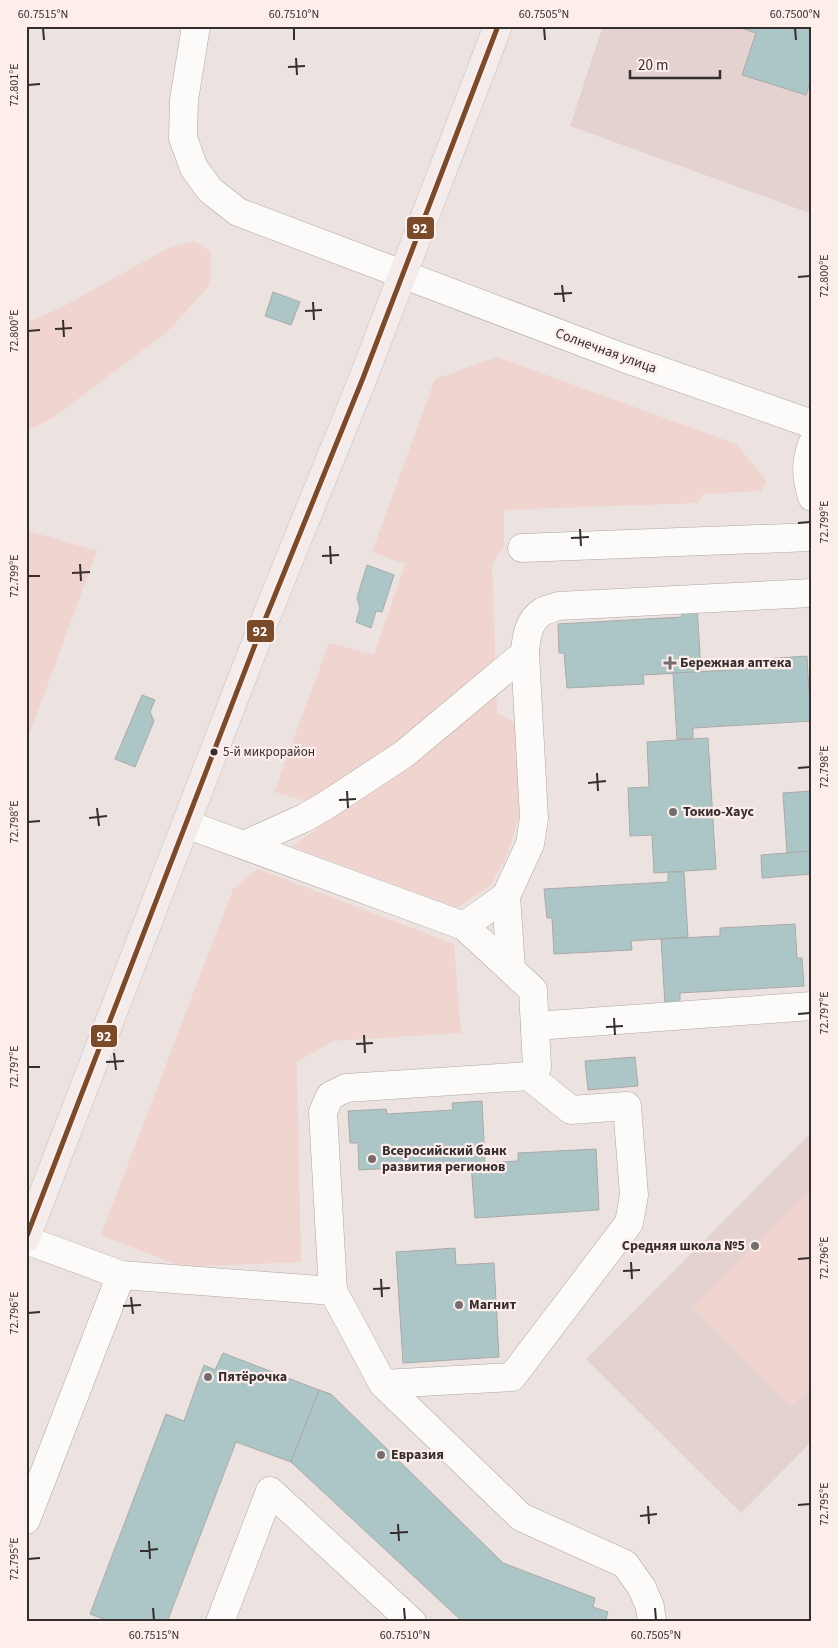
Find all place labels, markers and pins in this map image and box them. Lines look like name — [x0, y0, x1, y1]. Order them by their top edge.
place label: Бережная аптека — [680, 653, 792, 673]
marker: Бережная аптека — [664, 657, 676, 669]
place label: 5-й микрорайон — [223, 743, 315, 761]
marker: 5-й микрорайон — [209, 747, 219, 757]
place label: Токио-Хаус — [683, 802, 755, 822]
marker: Токио-Хаус — [667, 806, 679, 818]
place label: Всеросийский банк развития регионов — [382, 1141, 507, 1177]
marker: Всеросийский банк развития регионов — [366, 1153, 378, 1165]
place label: Средняя школа №5 — [622, 1236, 745, 1256]
marker: Средняя школа №5 — [749, 1240, 761, 1252]
place label: Магнит — [469, 1295, 516, 1315]
marker: Магнит — [453, 1299, 465, 1311]
place label: Пятёрочка — [218, 1367, 287, 1387]
marker: Пятёрочка — [202, 1371, 214, 1383]
place label: Евразия — [391, 1445, 444, 1465]
marker: Евразия — [375, 1449, 387, 1461]

